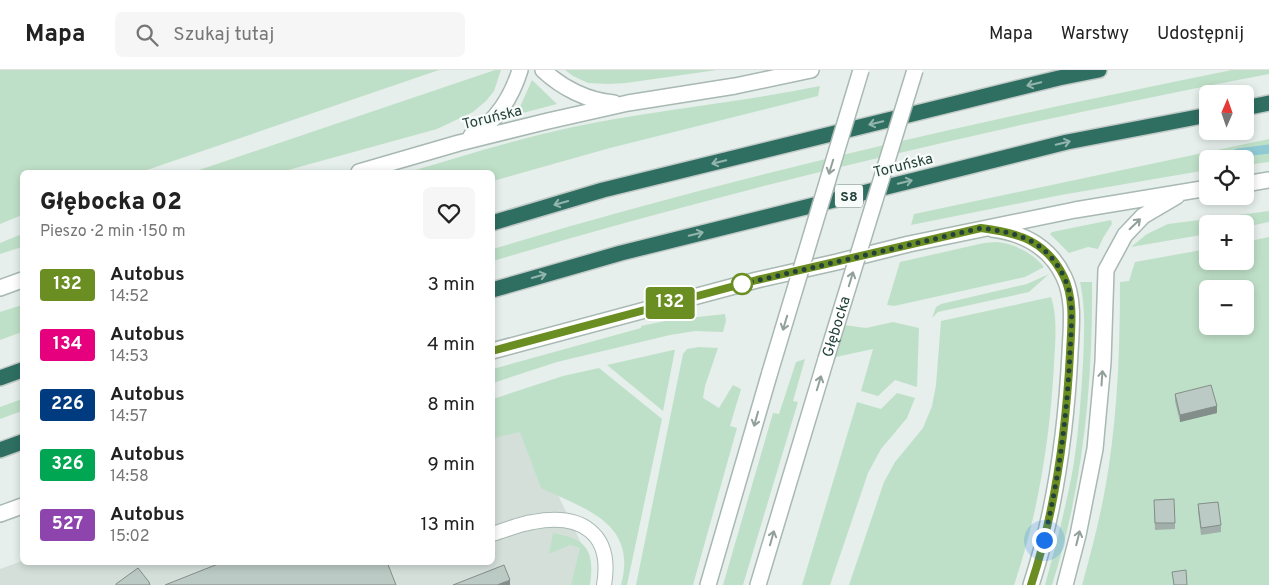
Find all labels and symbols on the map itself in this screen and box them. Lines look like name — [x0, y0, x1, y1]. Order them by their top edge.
one-way arrow — [1027, 80, 1043, 89]
north arrow — [1199, 85, 1254, 140]
street label: Toruńska — [461, 102, 524, 135]
one-way arrow — [869, 119, 885, 128]
one-way arrow — [1054, 138, 1070, 147]
street label: Toruńska — [872, 150, 935, 183]
one-way arrow — [711, 158, 727, 167]
one-way arrow — [826, 159, 836, 175]
one-way arrow — [896, 177, 912, 187]
road number: S8 — [835, 184, 863, 208]
one-way arrow — [554, 198, 570, 208]
one-way arrow — [1129, 218, 1142, 230]
one-way arrow — [688, 229, 704, 238]
one-way arrow — [531, 271, 547, 281]
one-way arrow — [847, 272, 857, 288]
unlabelled marker — [731, 273, 753, 295]
line badge: 132 — [641, 287, 699, 319]
street label: Głębocka — [819, 294, 856, 360]
one-way arrow — [779, 314, 789, 330]
one-way arrow — [1097, 370, 1106, 386]
one-way arrow — [815, 375, 825, 391]
one-way arrow — [751, 411, 761, 427]
your location — [1032, 528, 1057, 553]
one-way arrow — [1073, 530, 1083, 546]
one-way arrow — [768, 531, 778, 547]

